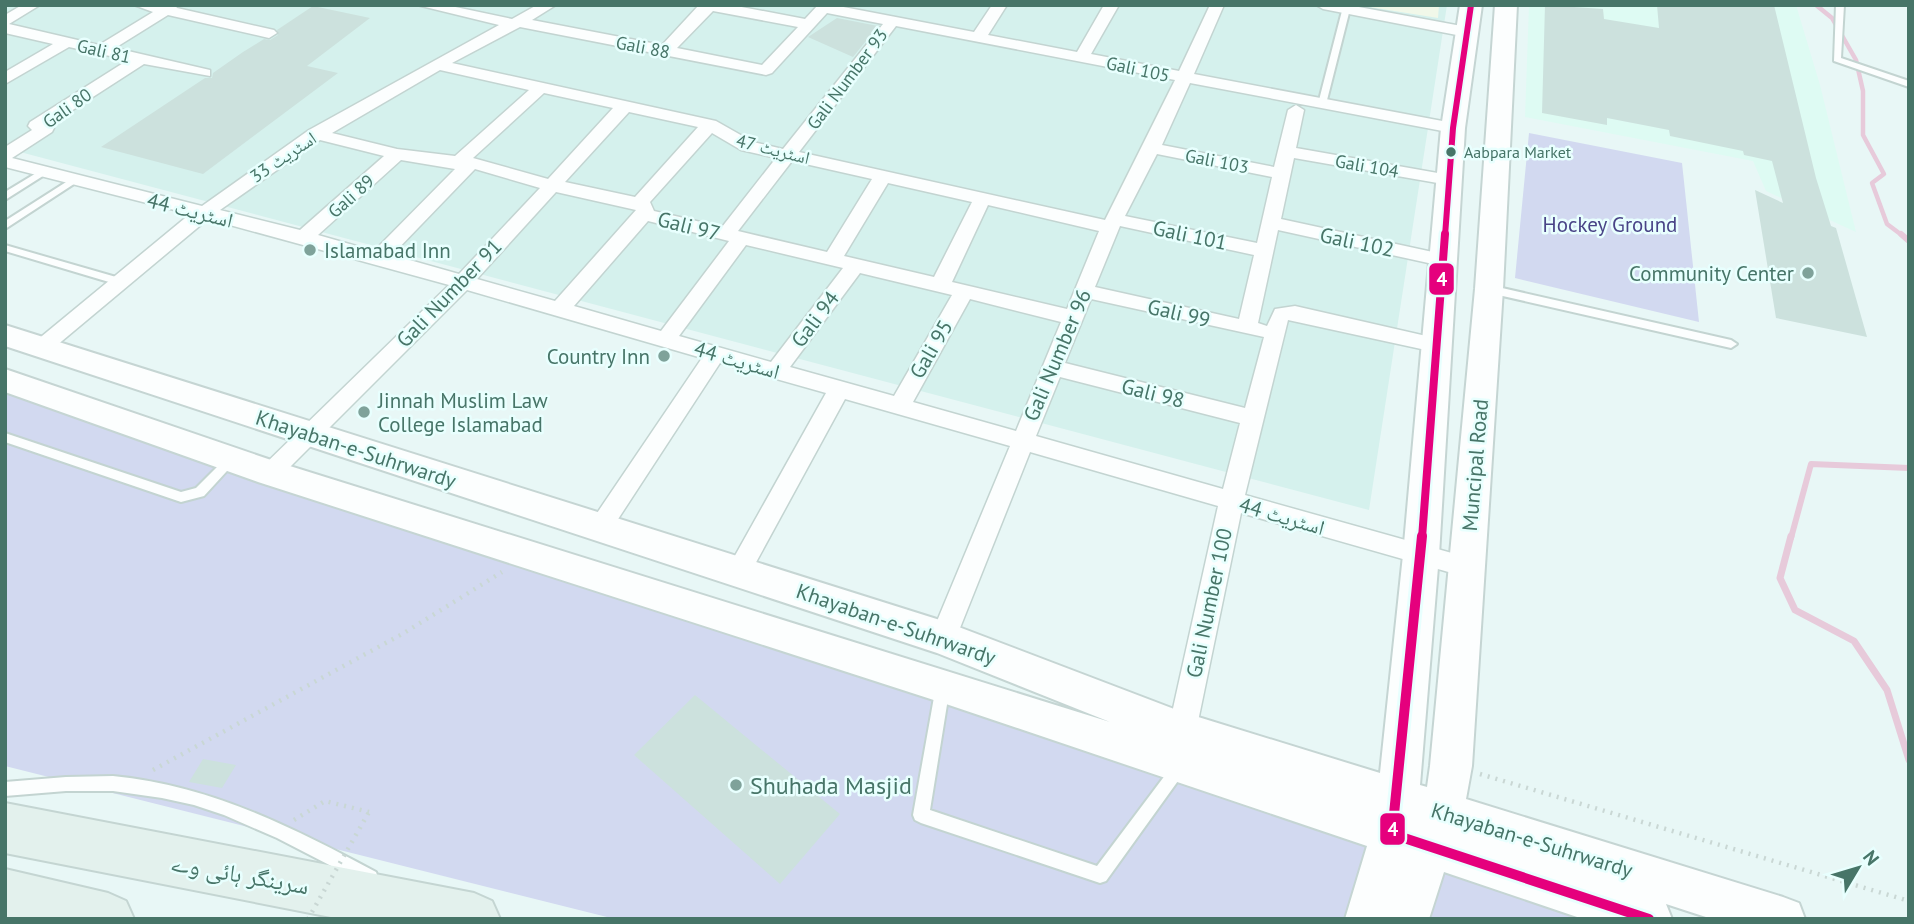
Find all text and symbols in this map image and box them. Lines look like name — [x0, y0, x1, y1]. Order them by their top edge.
street label: Gali Number 93 — [802, 24, 892, 134]
street label: Gali 88 — [614, 31, 672, 63]
street label: Gali 81 — [75, 34, 133, 68]
street label: Gali 105 — [1104, 51, 1172, 87]
street label: Gali 80 — [38, 83, 96, 133]
street label: اسٹریٹ 33 — [245, 126, 321, 188]
street label: اسٹریٹ 47 — [734, 129, 812, 169]
place label: Aabpara Market — [1464, 142, 1572, 162]
street label: Gali 103 — [1183, 144, 1251, 178]
marker: Aabpara Market — [1444, 145, 1458, 159]
street label: Gali 104 — [1333, 149, 1401, 183]
street label: Gali 89 — [323, 169, 379, 223]
street label: اسٹریٹ 44 — [144, 186, 236, 234]
street label: Gali 97 — [655, 205, 723, 247]
park label: Hockey Ground — [1543, 211, 1677, 238]
street label: Gali 101 — [1151, 214, 1229, 256]
street label: Gali 102 — [1318, 221, 1396, 263]
street label: Gali Number 91 — [390, 233, 508, 353]
place label: Islamabad Inn — [324, 237, 451, 264]
marker: Islamabad Inn — [302, 242, 318, 258]
place label: Community Center — [1629, 260, 1794, 287]
line badge: 4 — [1428, 262, 1455, 296]
marker: Community Center — [1800, 265, 1816, 281]
text: 4 — [1437, 267, 1448, 291]
street label: Gali Number 96 — [1017, 285, 1097, 425]
street label: Gali 94 — [785, 286, 845, 352]
street label: Gali 99 — [1145, 293, 1213, 333]
street label: Gali 95 — [903, 315, 959, 383]
street label: اسٹریٹ 44 — [691, 335, 783, 385]
place label: Country Inn — [547, 343, 650, 370]
marker: Country Inn — [656, 348, 672, 364]
street label: Gali 98 — [1119, 372, 1187, 414]
place label: Jinnah Muslim Law College Islamabad — [377, 387, 548, 438]
street label: Muncipal Road — [1456, 398, 1494, 532]
street label: Khayaban-e-Suhrwardy — [252, 404, 460, 494]
marker: Jinnah Muslim Law College Islamabad — [356, 404, 372, 420]
street label: اسٹریٹ 44 — [1236, 491, 1328, 541]
street label: Gali Number 100 — [1180, 526, 1238, 680]
street label: Khayaban-e-Suhrwardy — [793, 577, 999, 671]
place label: Shuhada Masjid — [750, 770, 912, 801]
marker: Shuhada Masjid — [728, 777, 744, 793]
street label: Khayaban-e-Suhrwardy — [1428, 797, 1636, 884]
line badge: 4 — [1379, 812, 1406, 846]
text: 4 — [1388, 817, 1399, 841]
north arrow — [1823, 833, 1893, 903]
text: N — [1858, 845, 1885, 870]
street label: سرینگر ہائی وے — [168, 847, 312, 901]

